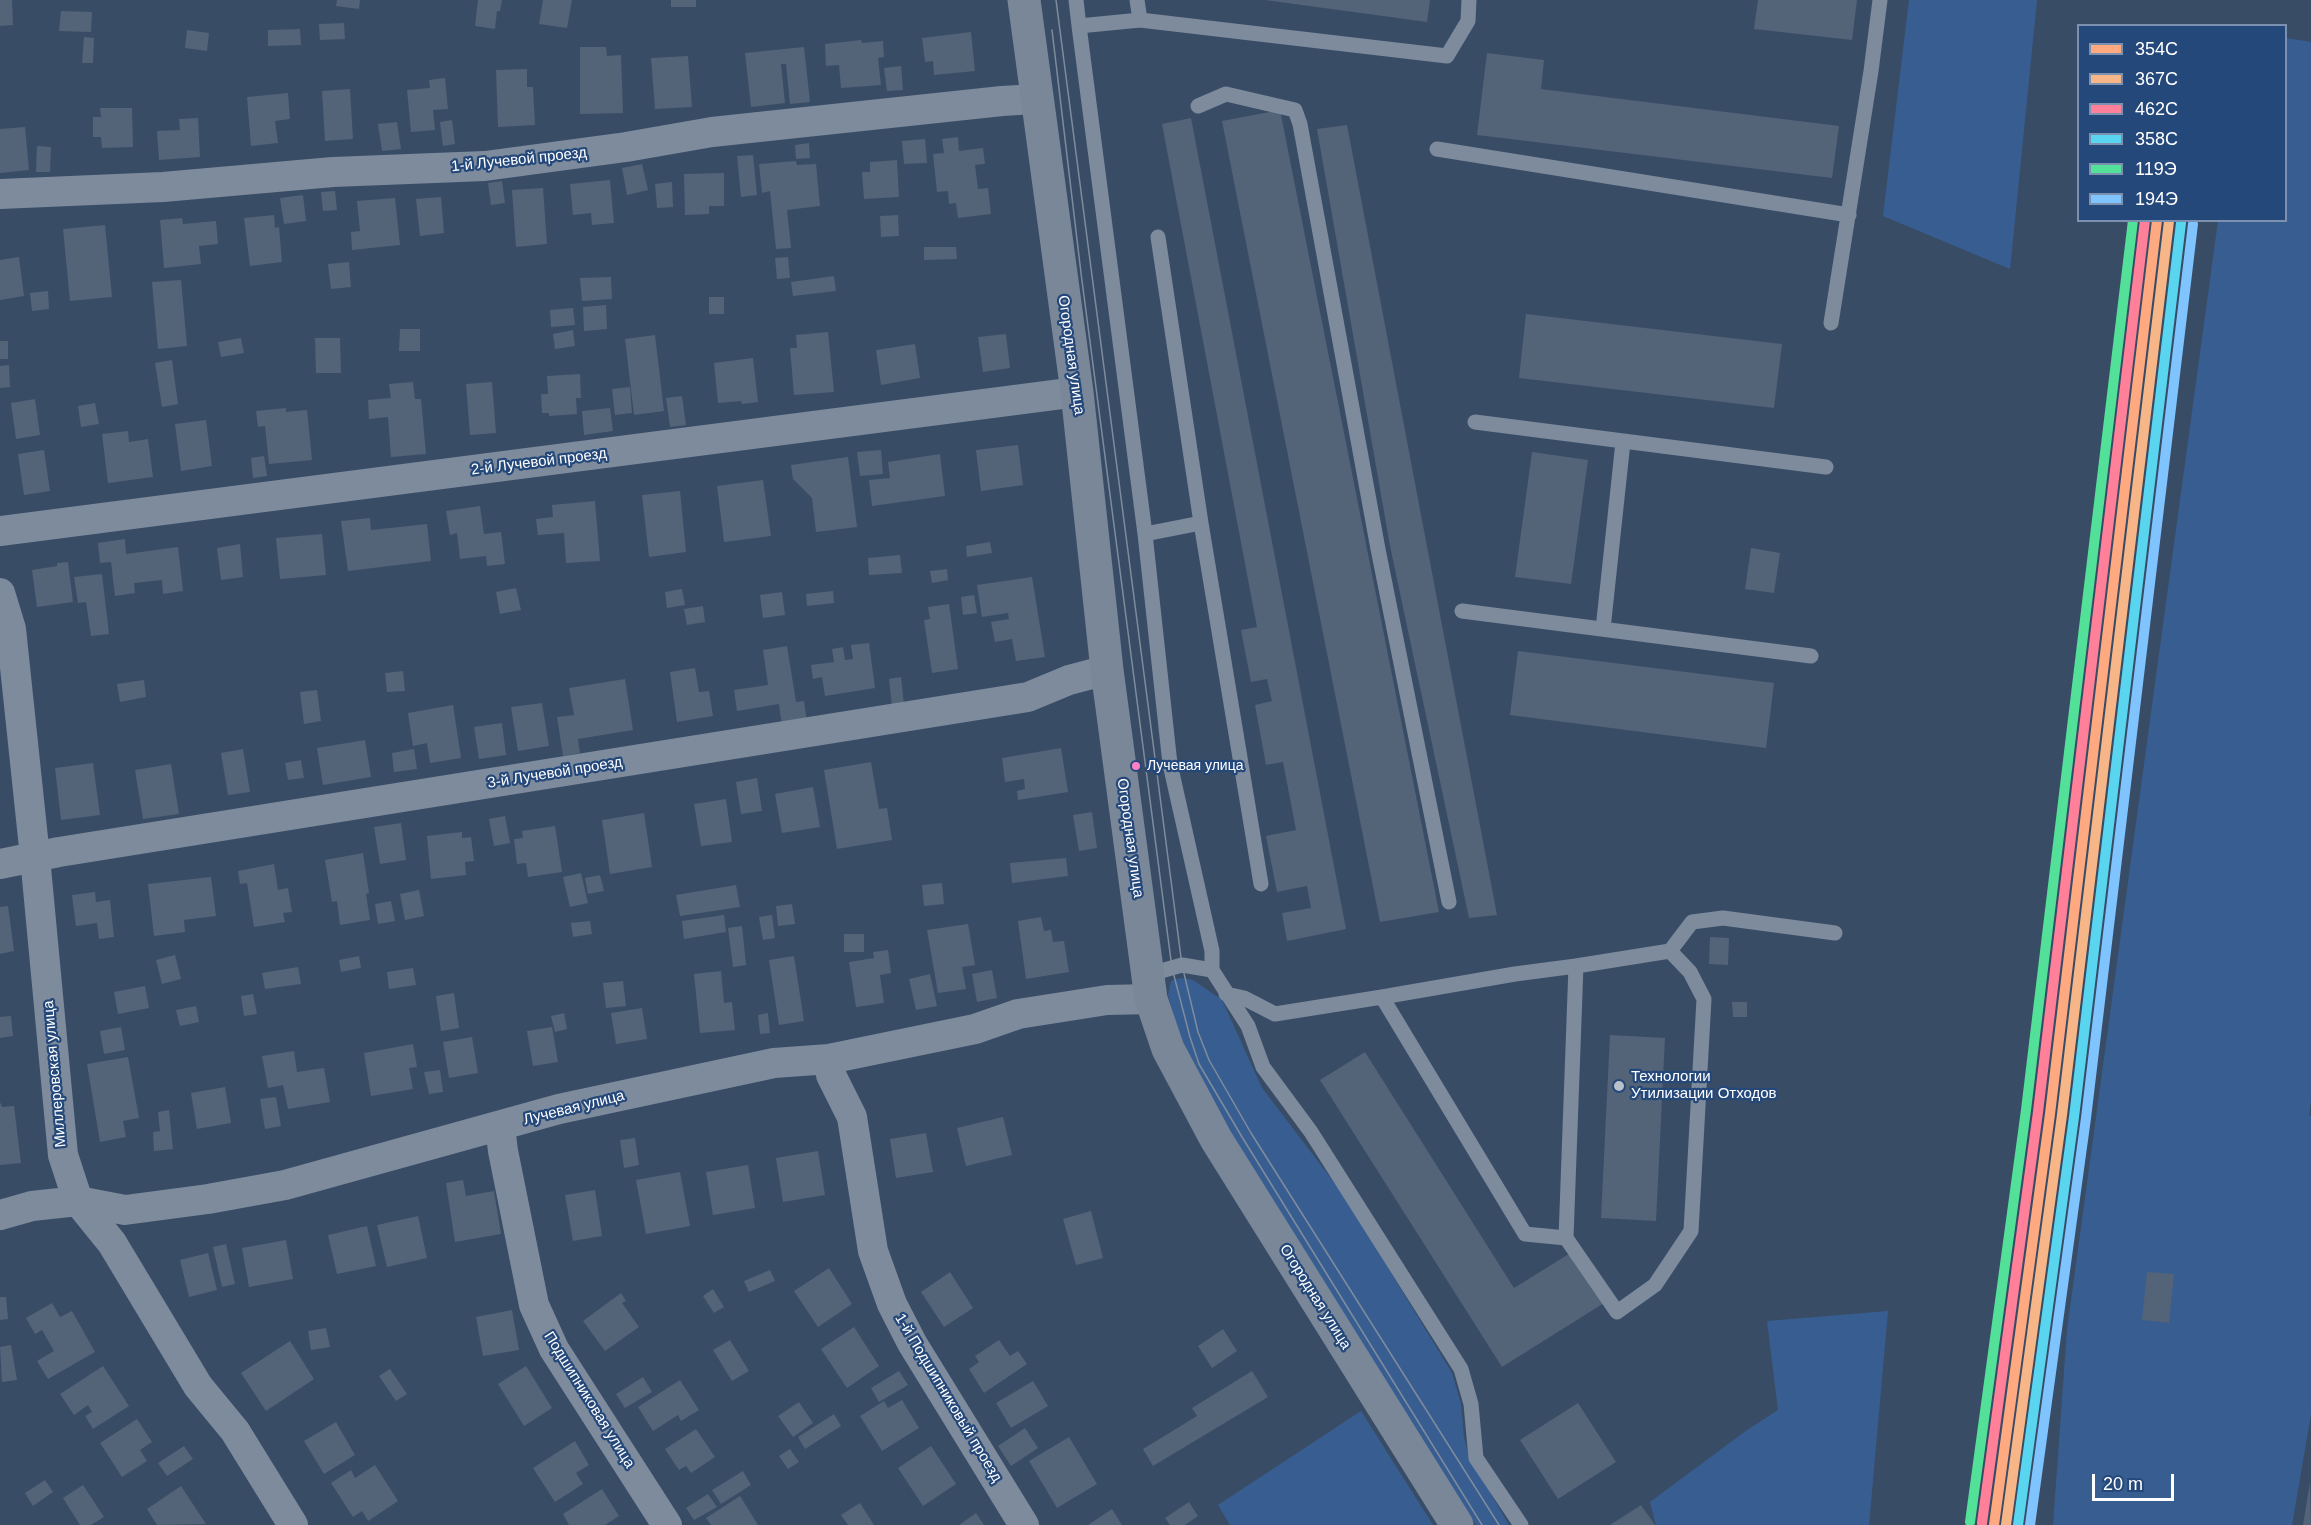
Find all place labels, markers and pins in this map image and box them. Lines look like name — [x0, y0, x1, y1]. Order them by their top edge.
place label: Лучевая улица — [1147, 758, 1243, 774]
marker: Лучевая улица — [1130, 760, 1142, 772]
place label: Технологии Утилизации Отходов — [1631, 1068, 1777, 1103]
marker: Технологии Утилизации Отходов — [1612, 1079, 1626, 1093]

